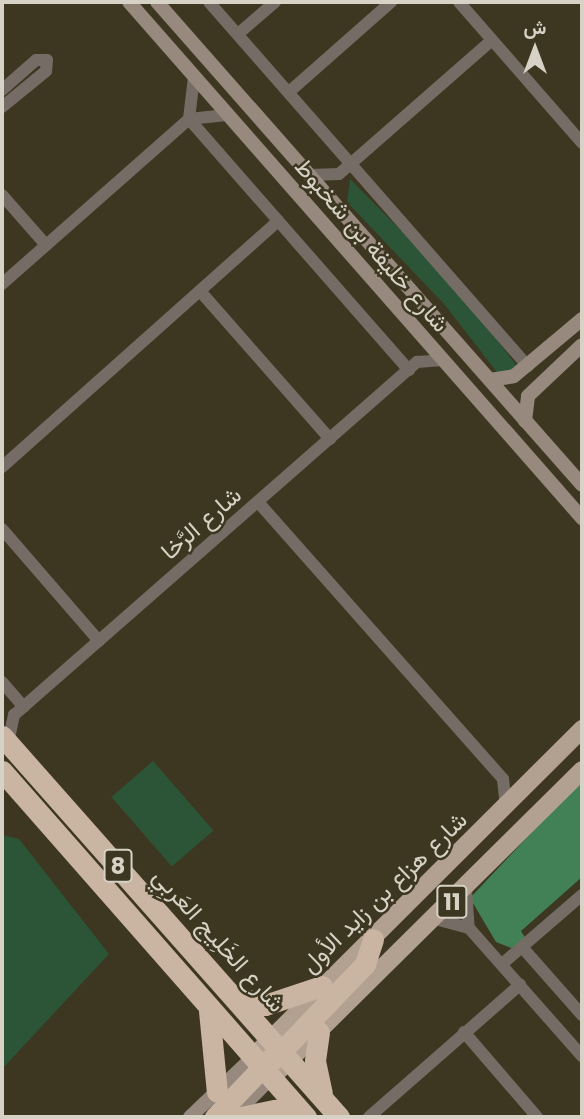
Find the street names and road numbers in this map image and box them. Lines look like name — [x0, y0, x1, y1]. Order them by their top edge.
street label: شارع خليفة بن شخبوط — [289, 152, 455, 338]
street label: شارع الرَّخا — [155, 480, 247, 566]
street label: شارع هزاع بن زايد الأول — [295, 805, 473, 979]
road number: 8 — [102, 846, 134, 886]
street label: شارع الخَلِيج العَربِي — [147, 862, 291, 1018]
road number: 11 — [436, 882, 468, 922]

